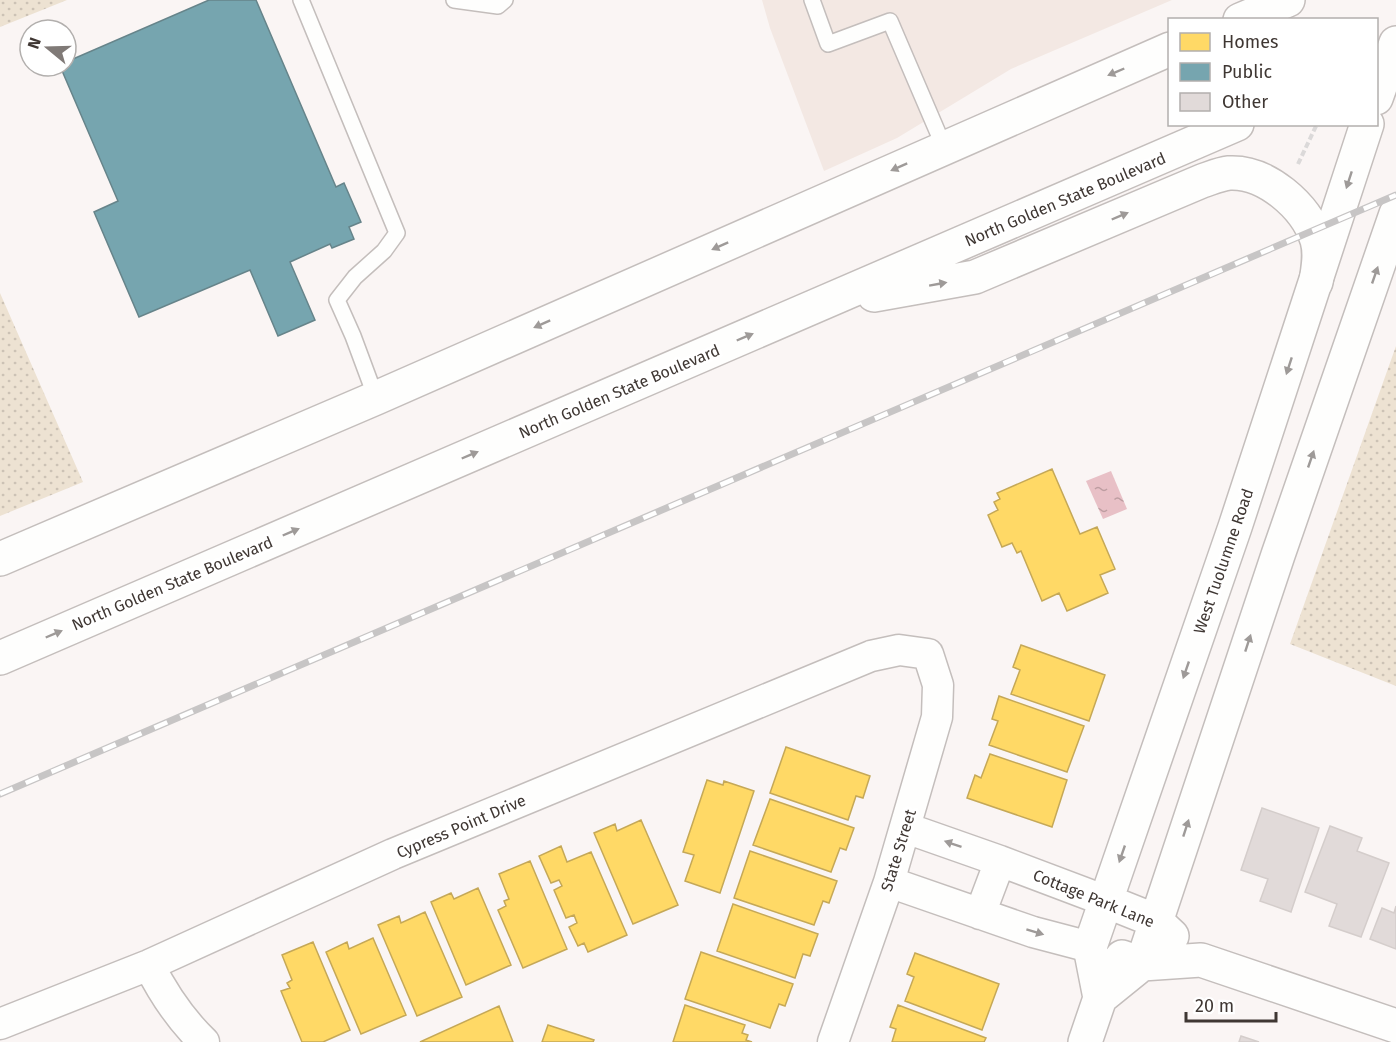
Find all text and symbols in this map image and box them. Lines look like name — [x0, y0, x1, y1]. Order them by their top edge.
north arrow — [18, 18, 78, 78]
legend — [1168, 18, 1378, 126]
text: Homes — [1222, 31, 1278, 53]
text: N — [24, 35, 45, 51]
text: Public — [1222, 61, 1272, 83]
one-way arrow — [1106, 67, 1124, 77]
text: Other — [1222, 91, 1268, 113]
street label: North Golden State Boulevard — [962, 148, 1169, 251]
one-way arrow — [890, 162, 907, 171]
one-way arrow — [1343, 171, 1353, 189]
one-way arrow — [1112, 211, 1130, 221]
one-way arrow — [712, 241, 729, 250]
one-way arrow — [1371, 266, 1380, 284]
one-way arrow — [929, 279, 948, 288]
one-way arrow — [533, 320, 551, 330]
one-way arrow — [737, 332, 754, 341]
street label: North Golden State Boulevard — [516, 340, 723, 443]
one-way arrow — [1283, 357, 1293, 375]
one-way arrow — [461, 450, 479, 460]
one-way arrow — [1307, 450, 1316, 468]
street label: West Tuolumne Road — [1190, 486, 1257, 636]
one-way arrow — [282, 528, 299, 537]
street label: North Golden State Boulevard — [69, 532, 276, 635]
one-way arrow — [45, 630, 62, 639]
one-way arrow — [1244, 634, 1253, 652]
one-way arrow — [1181, 661, 1191, 679]
street label: Cypress Point Drive — [394, 791, 529, 862]
street label: State Street — [877, 807, 920, 894]
one-way arrow — [1182, 819, 1192, 837]
one-way arrow — [944, 839, 962, 849]
one-way arrow — [1117, 845, 1127, 863]
street label: Cottage Park Lane — [1030, 865, 1157, 931]
one-way arrow — [1026, 928, 1044, 937]
scale bar — [1186, 985, 1276, 1023]
text: 20 m — [1195, 995, 1234, 1017]

